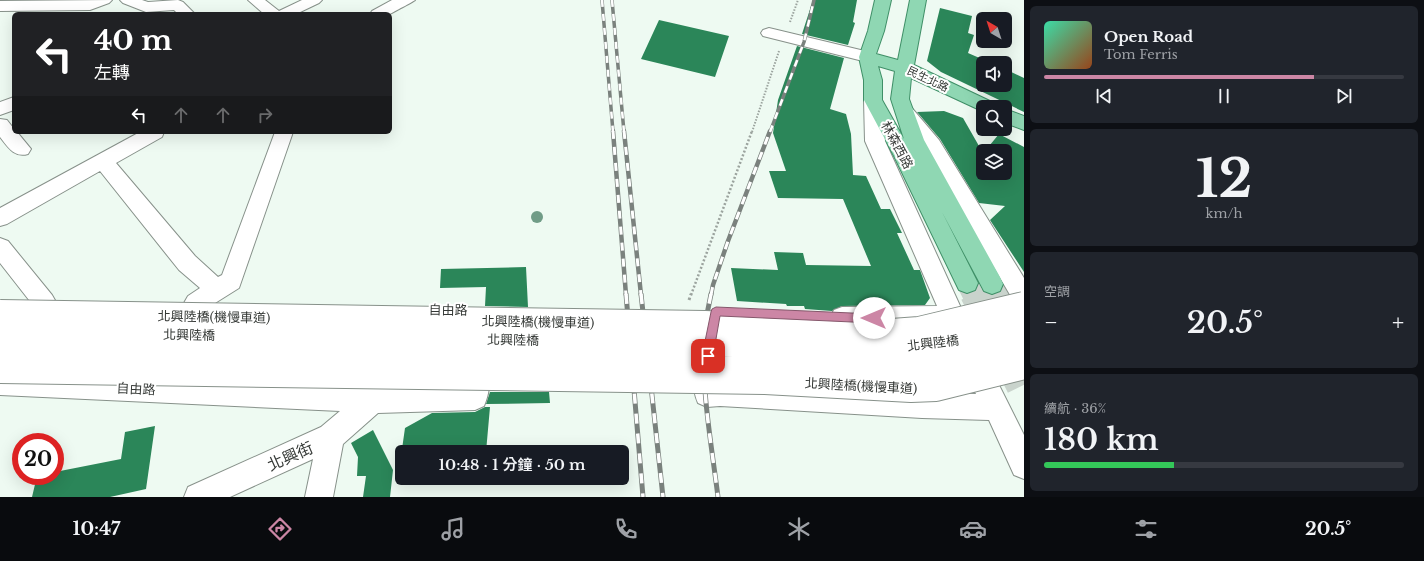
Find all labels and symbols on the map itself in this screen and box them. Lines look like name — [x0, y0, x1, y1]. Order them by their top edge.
north arrow — [976, 12, 1012, 48]
street label: 民生北路 — [905, 63, 951, 95]
street label: 林森西路 — [877, 118, 917, 172]
position arrow — [853, 297, 895, 339]
street label: 自由路 — [428, 301, 468, 319]
street label: 北興陸橋(機慢車道) — [158, 308, 270, 326]
street label: 北興陸橋(機慢車道) — [482, 313, 594, 331]
street label: 北興陸橋 — [163, 326, 215, 344]
street label: 北興陸橋 — [487, 331, 539, 349]
street label: 北興陸橋 — [906, 331, 960, 355]
pin — [691, 339, 725, 373]
street label: 北興陸橋(機慢車道) — [804, 375, 918, 397]
street label: 自由路 — [116, 379, 156, 399]
speed limit sign: 20 — [12, 433, 64, 485]
street label: 北興街 — [264, 437, 316, 475]

